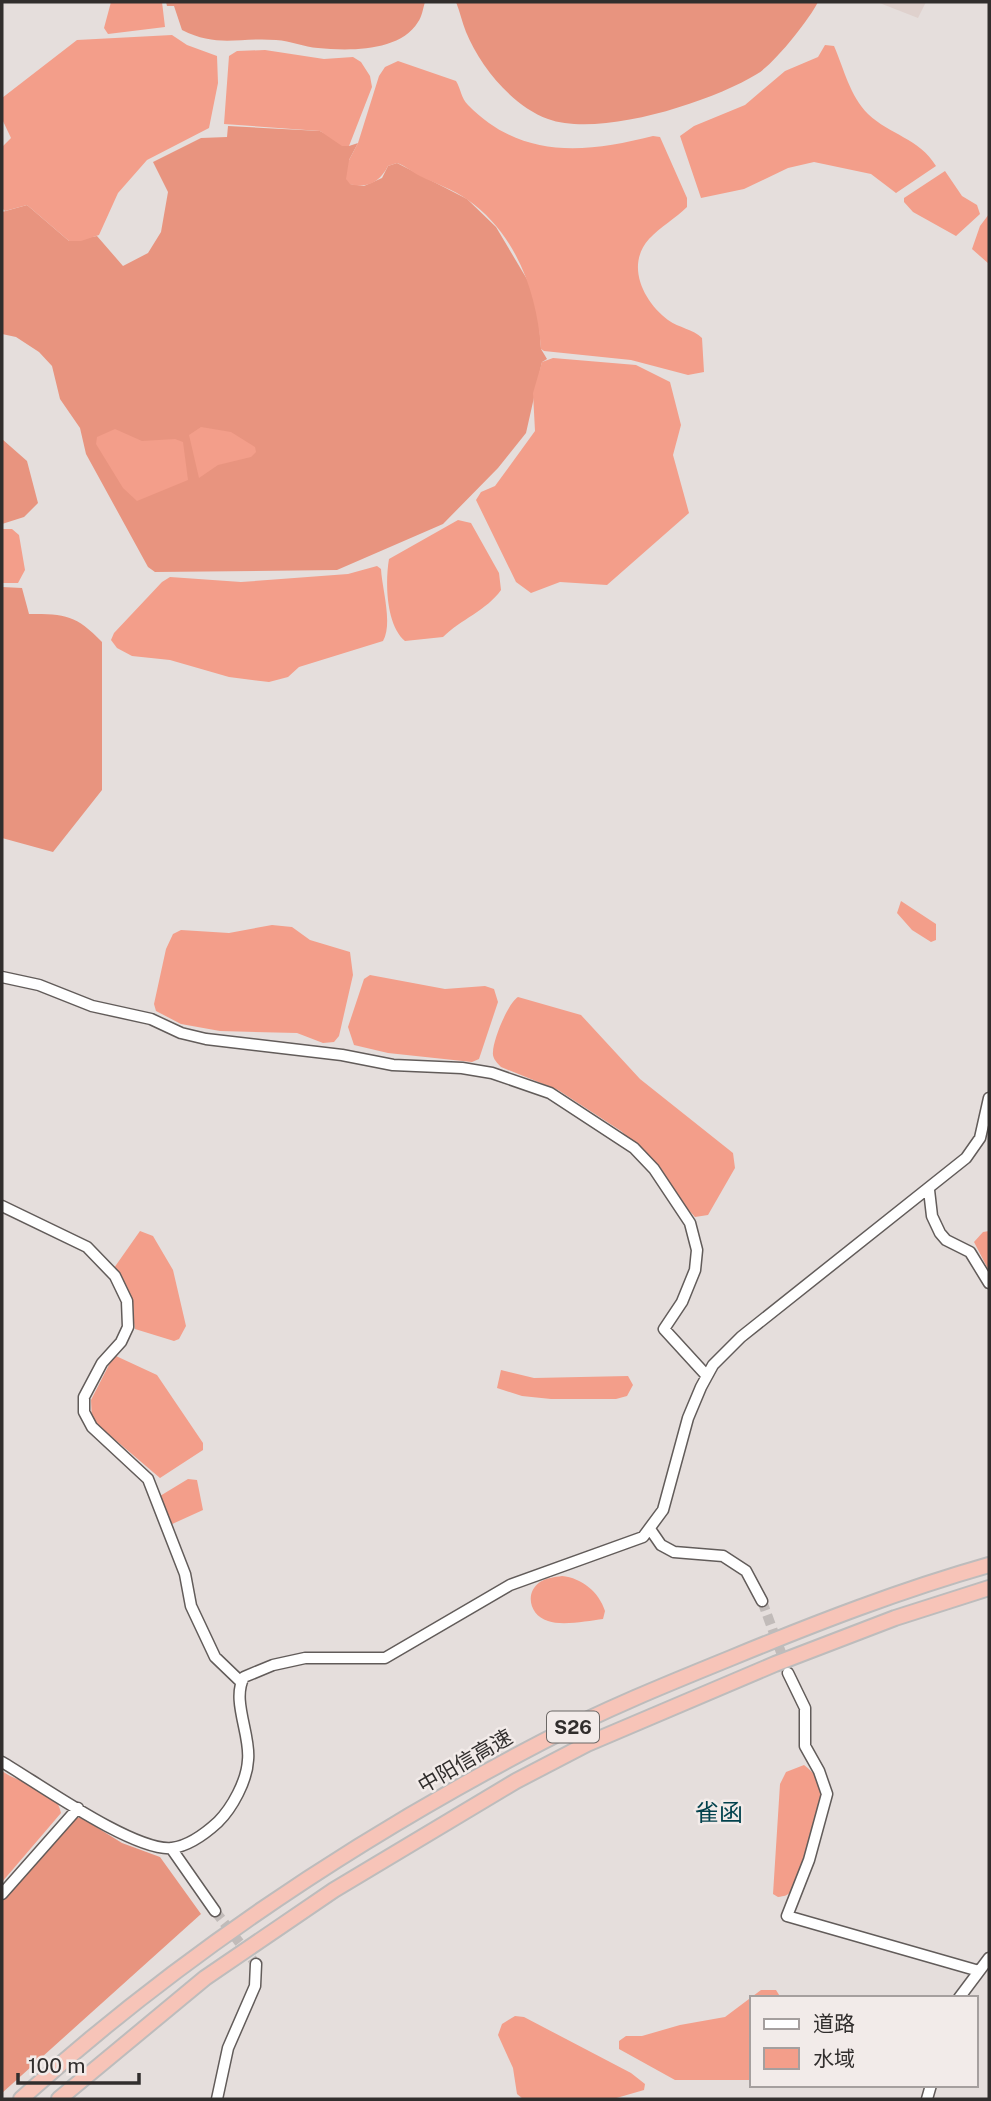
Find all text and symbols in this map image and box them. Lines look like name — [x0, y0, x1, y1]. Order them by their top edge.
road number: S26 — [547, 1712, 599, 1742]
street label: 中阳信高速 — [413, 1724, 517, 1798]
district label: 雀函 — [695, 1798, 743, 1826]
legend — [750, 1996, 977, 2087]
text: 道路 — [813, 2011, 855, 2036]
scale bar — [18, 2042, 138, 2086]
text: 水域 — [813, 2046, 855, 2071]
text: 100 m — [28, 2053, 85, 2078]

